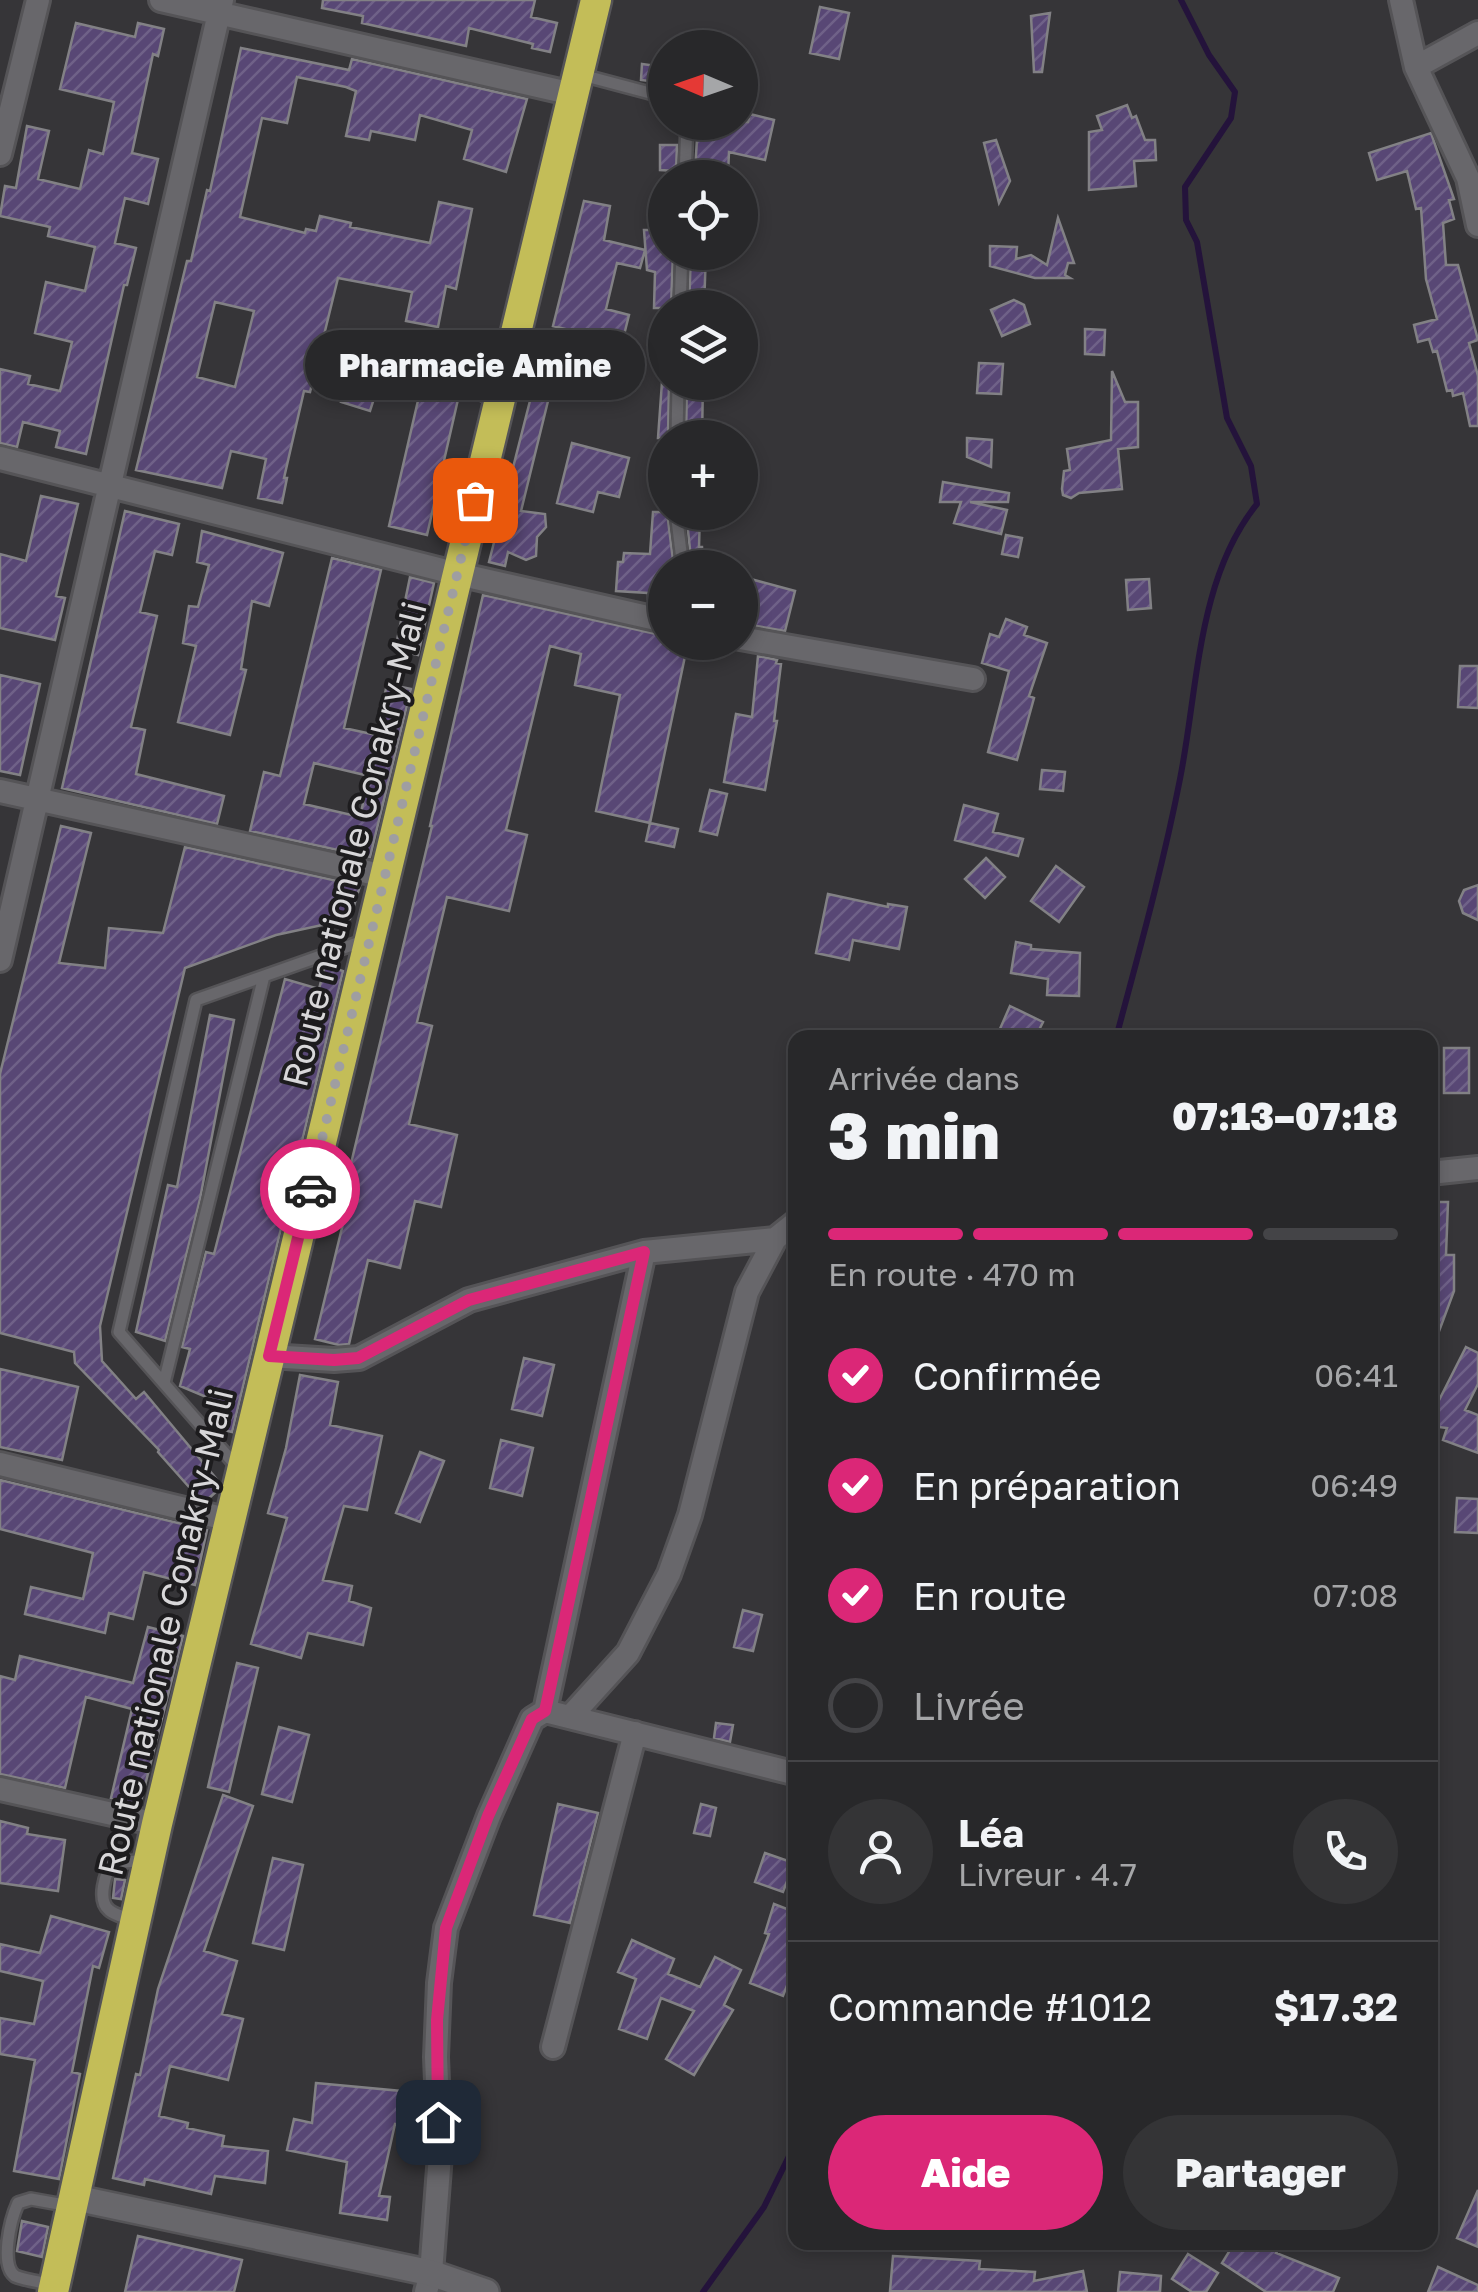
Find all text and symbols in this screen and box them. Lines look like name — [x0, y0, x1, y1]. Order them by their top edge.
north arrow — [648, 30, 758, 140]
map controls — [648, 30, 758, 660]
button: locate — [648, 160, 758, 270]
button: layers — [648, 290, 758, 400]
callout: Pharmacie Amine — [305, 330, 645, 400]
text: Pharmacie Amine — [339, 346, 611, 384]
button: + — [648, 420, 758, 530]
pin — [433, 458, 518, 543]
icon: bag — [448, 473, 503, 528]
button: − — [648, 550, 758, 660]
street label: Route nationale Conakry-Mali — [273, 597, 435, 1091]
text: Arrivée dans — [828, 1059, 1020, 1097]
text: 07:13–07:18 — [1172, 1093, 1398, 1138]
text: 3 min — [828, 1095, 1000, 1173]
courier — [260, 1139, 360, 1239]
icon: car — [283, 1162, 338, 1217]
text: En route · 470 m — [828, 1255, 1076, 1293]
icon: check — [828, 1348, 883, 1403]
text: Confirmée — [913, 1353, 1102, 1398]
text: 06:41 — [1314, 1356, 1398, 1394]
street label: Route nationale Conakry-Mali — [88, 1384, 242, 1880]
icon: check — [828, 1458, 883, 1513]
text: En préparation — [913, 1463, 1181, 1508]
text: 06:49 — [1310, 1466, 1398, 1504]
icon: check — [828, 1568, 883, 1623]
text: En route — [913, 1573, 1067, 1618]
text: 07:08 — [1312, 1576, 1398, 1614]
text: Livrée — [913, 1683, 1025, 1728]
button: person — [828, 1799, 933, 1904]
button: phone — [1293, 1799, 1398, 1904]
text: Léa — [958, 1810, 1024, 1855]
text: Livreur · 4.7 — [958, 1855, 1137, 1893]
text: Commande #1012 — [828, 1984, 1152, 2029]
text: $17.32 — [1274, 1984, 1398, 2029]
pin — [396, 2080, 481, 2165]
icon: home — [411, 2095, 466, 2150]
button: Aide — [828, 2115, 1103, 2230]
button: Partager — [1123, 2115, 1398, 2230]

